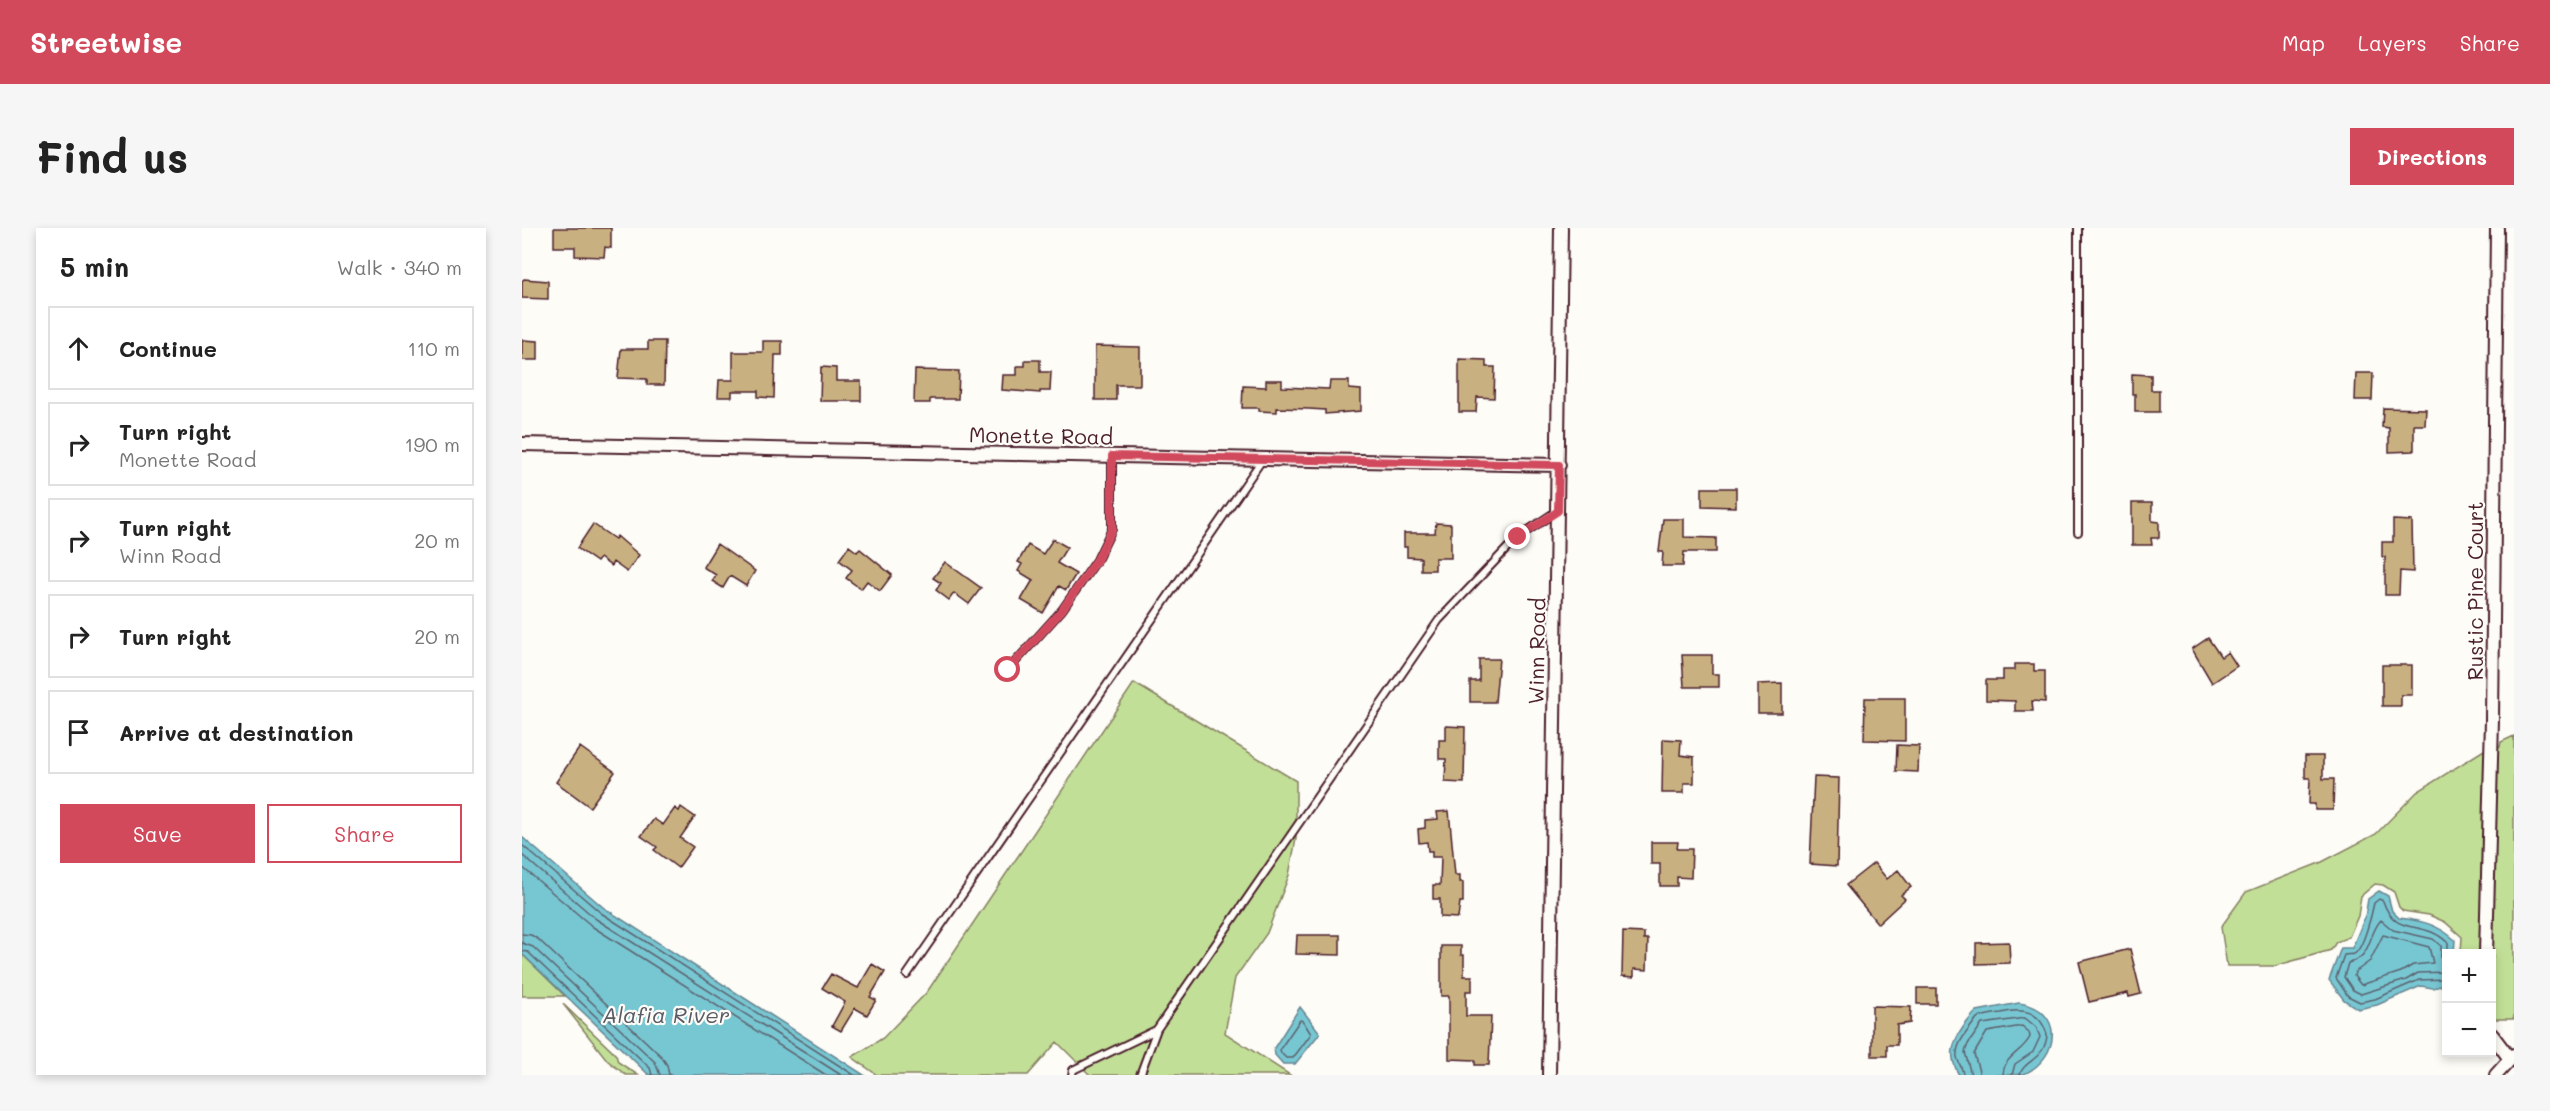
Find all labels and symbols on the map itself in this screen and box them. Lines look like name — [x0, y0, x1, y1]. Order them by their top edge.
street label: Monette Road — [969, 420, 1113, 450]
street label: Rustic Pine Court — [2461, 501, 2488, 681]
route end — [1504, 523, 1530, 549]
street label: Winn Road — [1522, 597, 1550, 705]
route start — [994, 656, 1020, 682]
water label: Alafia River — [602, 1000, 730, 1029]

